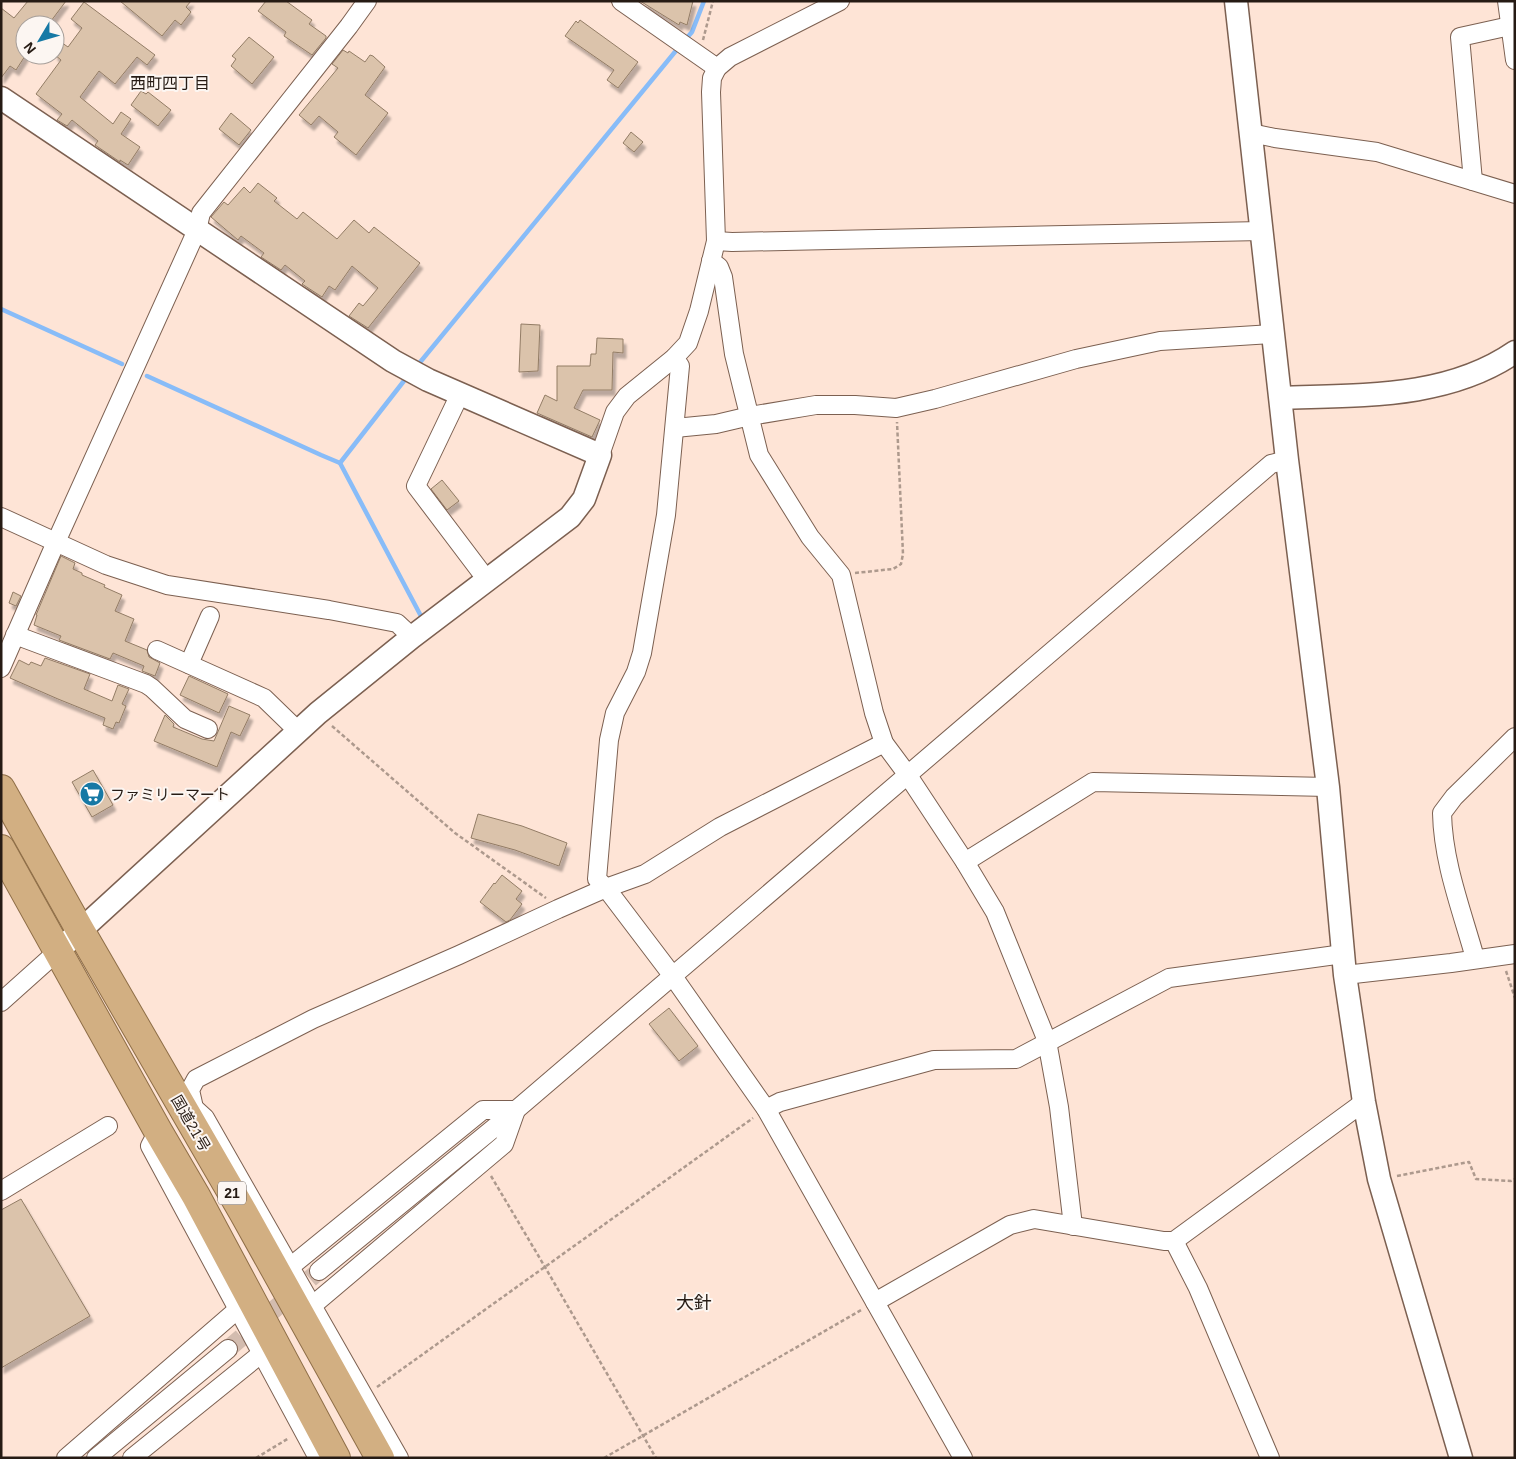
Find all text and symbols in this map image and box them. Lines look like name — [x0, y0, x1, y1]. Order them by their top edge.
north arrow — [15, 15, 65, 65]
text: N — [20, 39, 39, 57]
district label: 西町四丁目 — [130, 75, 210, 92]
supermarket icon: ファミリーマート — [79, 781, 105, 807]
place label: ファミリーマート — [110, 786, 230, 803]
street label: 国道21号 — [168, 1092, 214, 1154]
road number: 21 — [218, 1182, 246, 1204]
district label: 大針 — [676, 1293, 712, 1313]

